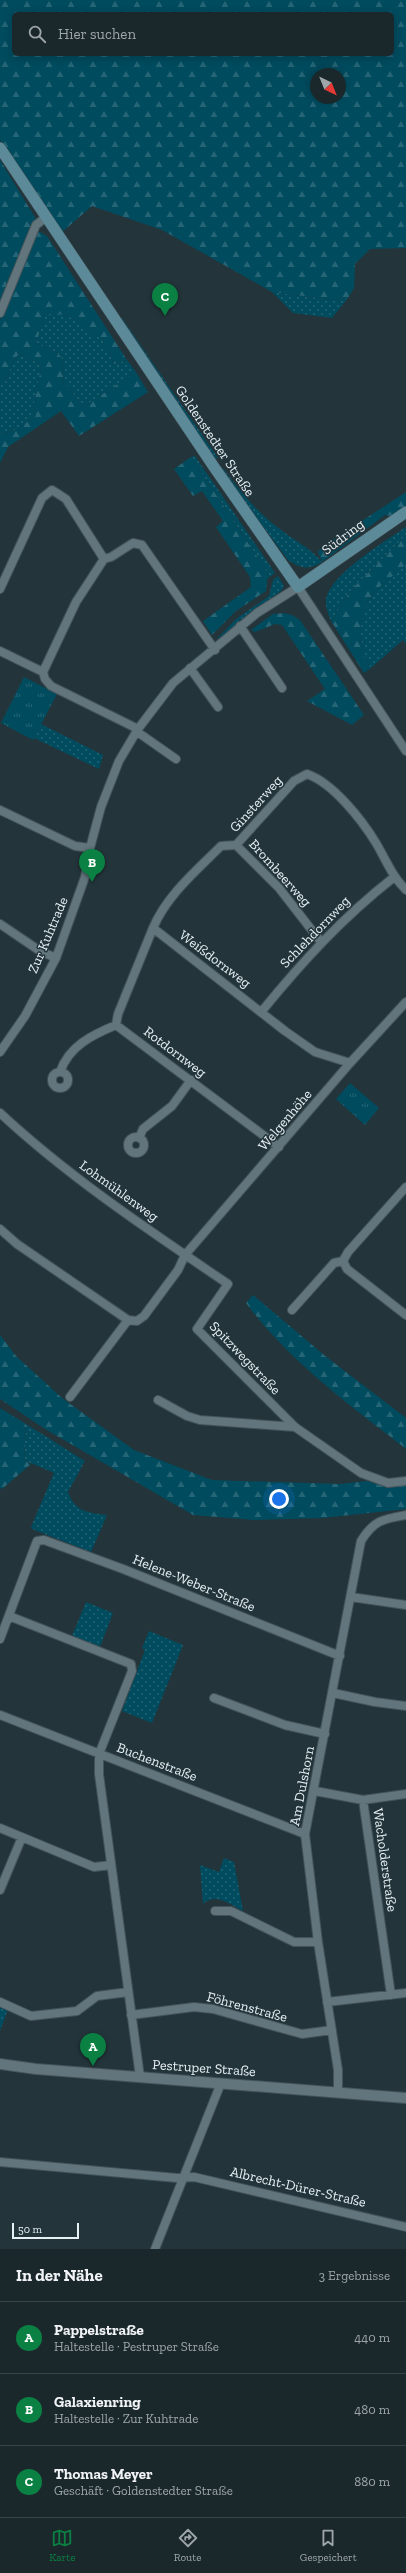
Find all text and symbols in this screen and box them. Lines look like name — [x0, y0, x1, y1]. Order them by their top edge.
search box — [12, 12, 394, 56]
icon: search — [26, 23, 48, 45]
text: Hier suchen — [58, 25, 136, 43]
north arrow — [310, 68, 346, 104]
pin: C — [152, 283, 178, 316]
street label: Goldenstedter Straße — [172, 382, 259, 500]
street label: Südring — [319, 515, 368, 558]
street label: Ginsterweg — [226, 772, 286, 836]
street label: Brombeerweg — [245, 836, 315, 910]
pin: B — [79, 849, 105, 882]
street label: Schlehdornweg — [276, 892, 354, 971]
street label: Zur Kuhtrade — [24, 894, 72, 976]
street label: Weißdornweg — [176, 927, 254, 992]
street label: Rotdornweg — [140, 1023, 210, 1081]
street label: Welgenhöhe — [255, 1086, 316, 1154]
street label: Lohmühlenweg — [76, 1157, 162, 1225]
street label: Spitzwegstraße — [206, 1318, 284, 1398]
your location — [269, 1489, 289, 1509]
street label: Helene-Weber-Straße — [130, 1551, 258, 1616]
street label: Buchenstraße — [114, 1739, 200, 1785]
street label: Am Dulshorn — [286, 1745, 318, 1827]
street label: Wacholderstraße — [369, 1807, 401, 1913]
street label: Föhrenstraße — [205, 1988, 290, 2026]
pin: A — [80, 2033, 106, 2066]
street label: Pestruper Straße — [152, 2056, 257, 2080]
street label: Albrecht-Dürer-Straße — [229, 2163, 368, 2211]
scale bar — [12, 2221, 79, 2240]
text: 50 m — [18, 2223, 42, 2236]
text: In der Nähe — [16, 2265, 103, 2285]
text: 3 Ergebnisse — [319, 2268, 390, 2283]
text: Pappelstraße — [54, 2321, 144, 2339]
text: A — [25, 2330, 33, 2345]
text: 440 m — [354, 2330, 390, 2345]
text: Haltestelle · Pestruper Straße — [54, 2339, 219, 2354]
text: Galaxienring — [54, 2393, 141, 2411]
text: B — [25, 2402, 33, 2417]
text: 480 m — [354, 2402, 390, 2417]
text: Haltestelle · Zur Kuhtrade — [54, 2411, 198, 2426]
text: Thomas Meyer — [54, 2465, 153, 2483]
text: C — [25, 2474, 33, 2489]
text: 880 m — [354, 2474, 390, 2489]
text: Geschäft · Goldenstedter Straße — [54, 2483, 233, 2498]
tab: Karte — [49, 2527, 75, 2564]
tab: Route — [174, 2527, 201, 2564]
tab: Gespeichert — [300, 2527, 357, 2564]

